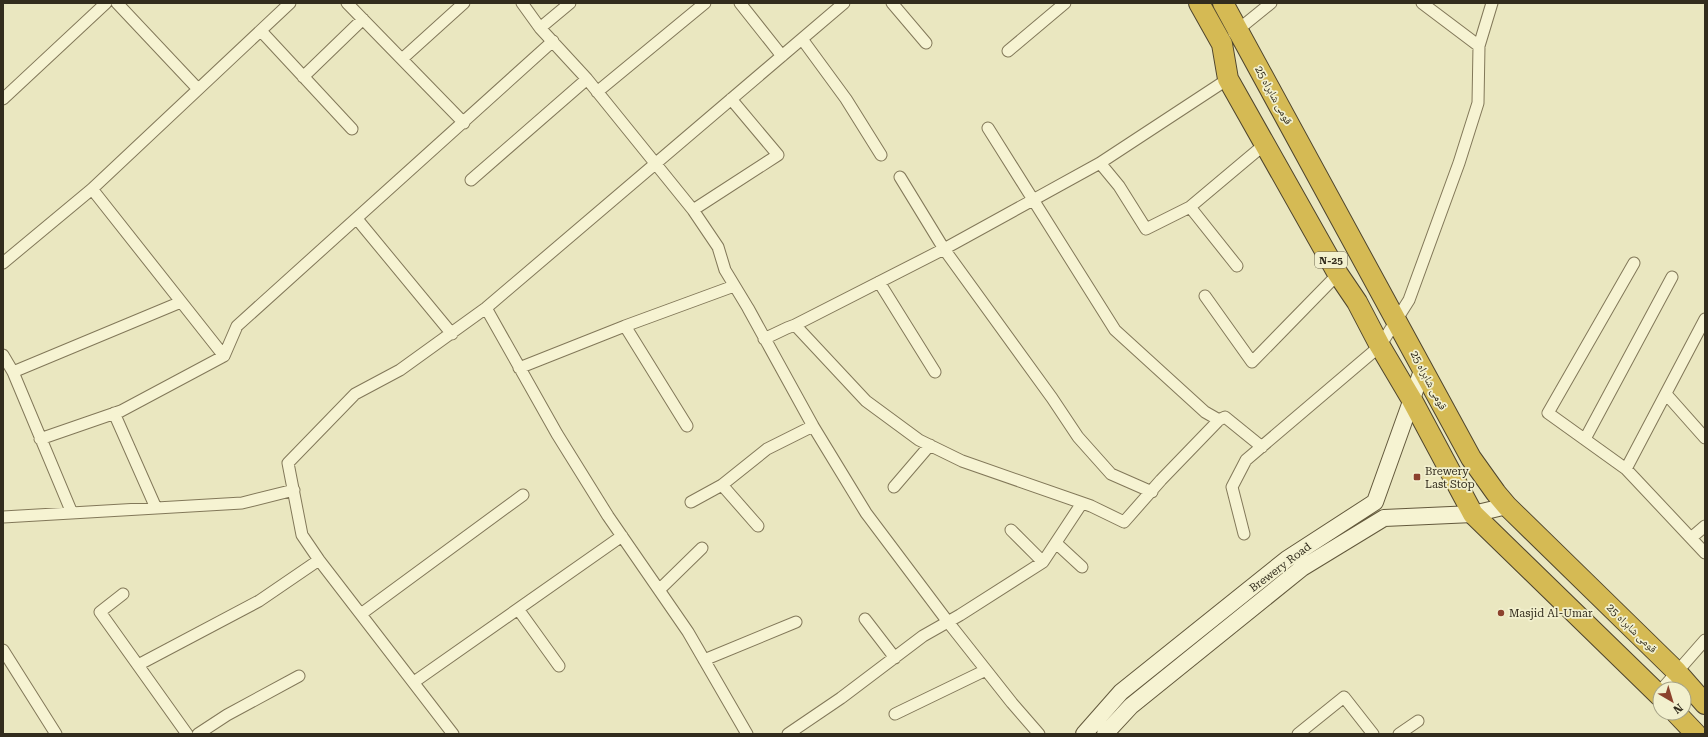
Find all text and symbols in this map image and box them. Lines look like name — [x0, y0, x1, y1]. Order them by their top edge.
street label: قومی شاہراہ 25 — [1252, 64, 1295, 127]
road number: N-25 — [1315, 252, 1347, 268]
street label: قومی شاہراہ 25 — [1408, 349, 1450, 412]
place label: Brewery Last Stop — [1425, 465, 1475, 491]
marker: Brewery Last Stop — [1412, 472, 1422, 482]
street label: Brewery Road — [1247, 540, 1314, 595]
street label: قومی شاہراہ 25 — [1604, 601, 1660, 656]
place label: Masjid Al-Umar — [1509, 607, 1593, 620]
marker: Masjid Al-Umar — [1496, 608, 1506, 618]
north arrow — [1652, 681, 1692, 721]
text: N — [1670, 701, 1685, 717]

